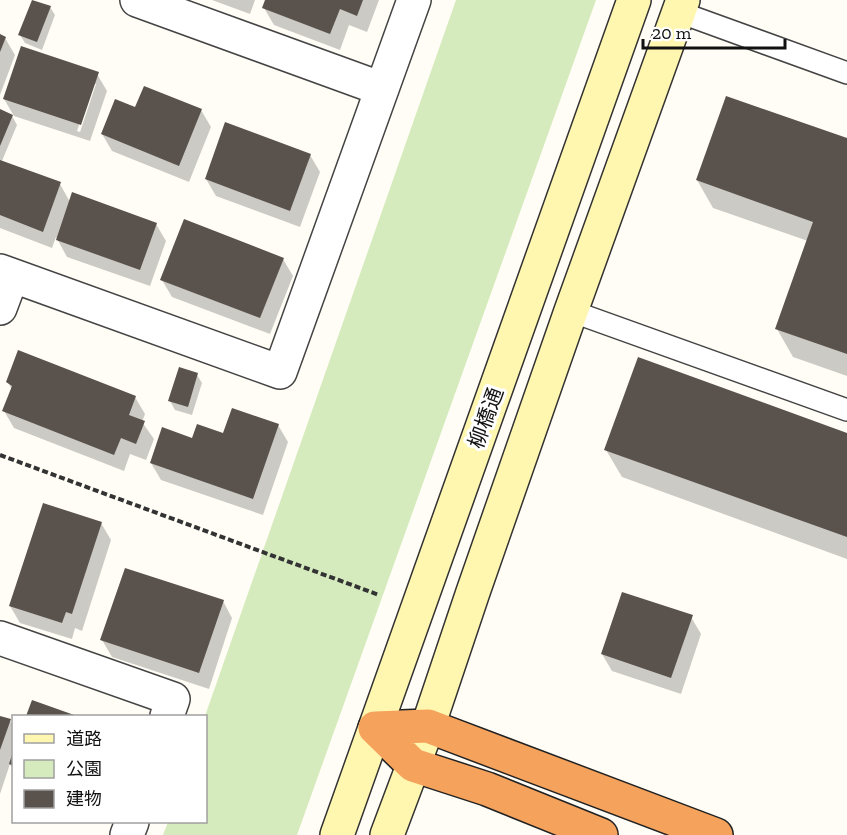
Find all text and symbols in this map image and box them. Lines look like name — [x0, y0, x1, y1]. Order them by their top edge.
scale bar — [643, 12, 786, 50]
text: 20 m — [652, 22, 692, 44]
street label: 柳橋通 — [463, 384, 508, 452]
legend — [12, 715, 207, 823]
text: 道路 — [66, 728, 102, 750]
text: 公園 — [66, 758, 102, 780]
text: 建物 — [66, 788, 102, 810]

